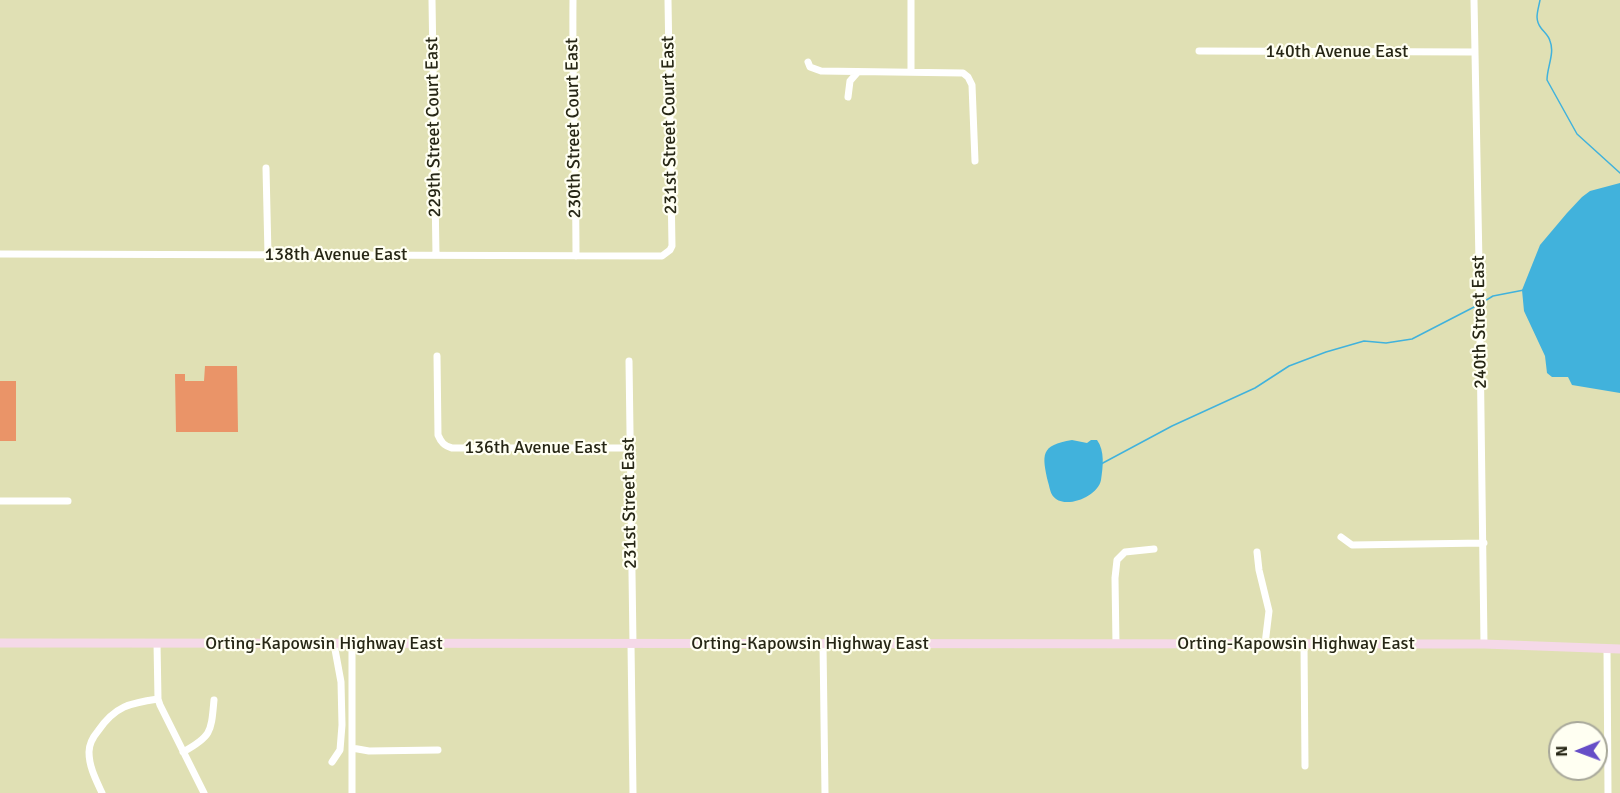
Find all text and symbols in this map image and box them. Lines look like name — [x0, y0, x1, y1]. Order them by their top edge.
street label: 231st Street Court East — [658, 35, 682, 215]
street label: 229th Street Court East — [422, 37, 446, 217]
street label: 230th Street Court East — [562, 38, 586, 218]
street label: 140th Avenue East — [1266, 41, 1408, 63]
street label: 138th Avenue East — [265, 244, 407, 266]
street label: 240th Street East — [1468, 255, 1492, 389]
street label: 136th Avenue East — [465, 437, 607, 459]
street label: 231st Street East — [618, 437, 642, 569]
street label: Orting-Kapowsin Highway East — [205, 633, 443, 655]
street label: Orting-Kapowsin Highway East — [691, 633, 929, 655]
street label: Orting-Kapowsin Highway East — [1177, 633, 1415, 655]
north arrow — [1548, 721, 1608, 781]
text: N — [1552, 746, 1572, 757]

